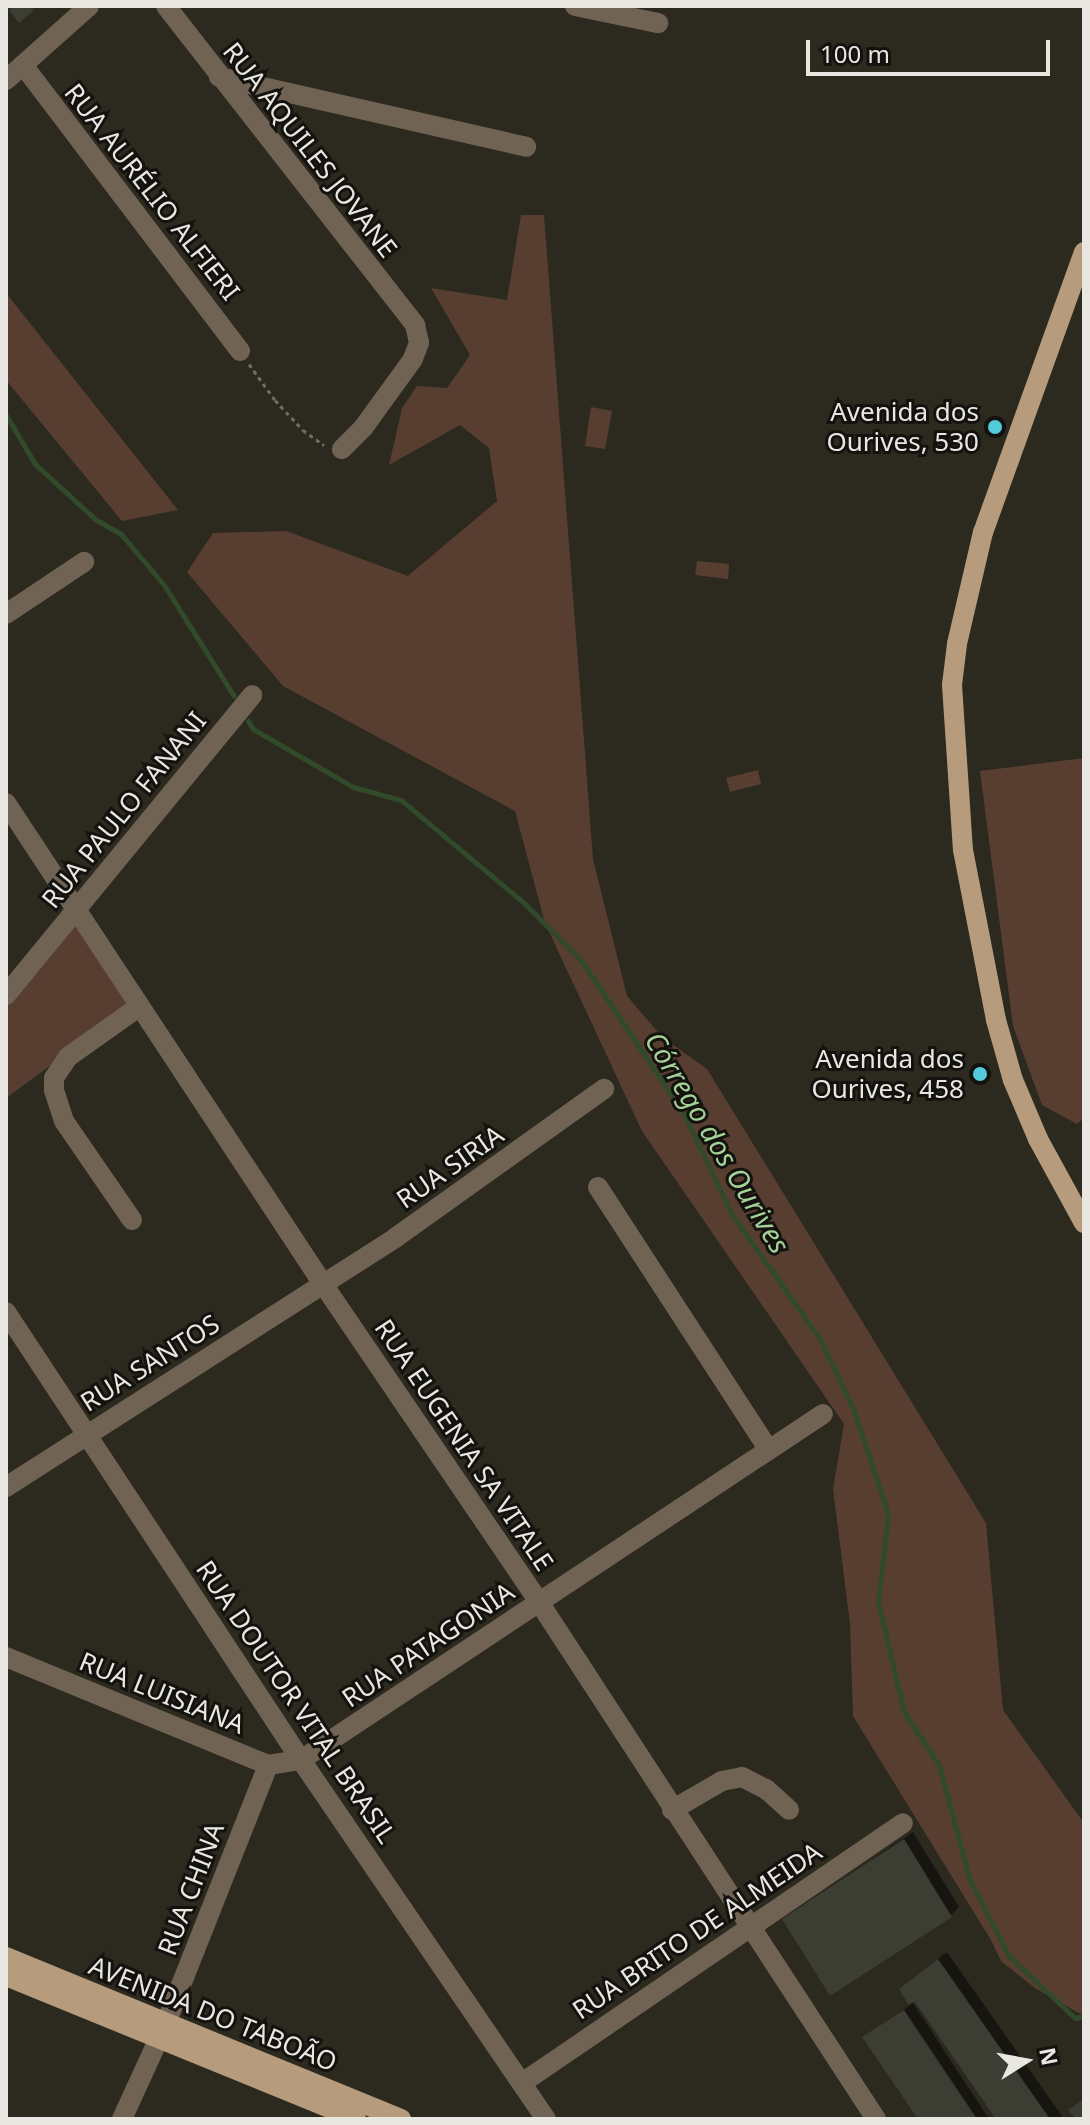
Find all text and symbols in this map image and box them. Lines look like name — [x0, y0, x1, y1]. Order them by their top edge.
scale bar — [810, 24, 1054, 74]
street label: RUA AQUILES JOVANE — [216, 36, 404, 264]
text: 100 m — [820, 37, 890, 70]
street label: RUA AURÉLIO ALFIERI — [58, 78, 246, 306]
place label: Avenida dos Ourives, 530 — [827, 396, 979, 458]
marker: Avenida dos Ourives, 530 — [986, 418, 1004, 436]
street label: RUA PAULO FANANI — [35, 706, 213, 914]
water label: Córrego dos Ourives — [639, 1025, 797, 1259]
place label: Avenida dos Ourives, 458 — [812, 1043, 964, 1104]
marker: Avenida dos Ourives, 458 — [971, 1065, 989, 1083]
street label: RUA SIRIA — [391, 1119, 509, 1215]
street label: RUA SANTOS — [75, 1308, 225, 1418]
street label: RUA EUGENIA SA VITALE — [368, 1313, 560, 1577]
street label: RUA DOUTOR VITAL BRASIL — [190, 1555, 402, 1849]
street label: RUA PATAGONIA — [336, 1576, 520, 1714]
street label: RUA LUISIANA — [75, 1646, 249, 1740]
street label: RUA CHINA — [151, 1818, 231, 1960]
street label: RUA BRITO DE ALMEIDA — [567, 1836, 827, 2026]
street label: AVENIDA DO TABOÃO — [85, 1950, 341, 2078]
north arrow — [986, 2021, 1066, 2101]
text: N — [1033, 2045, 1066, 2068]

